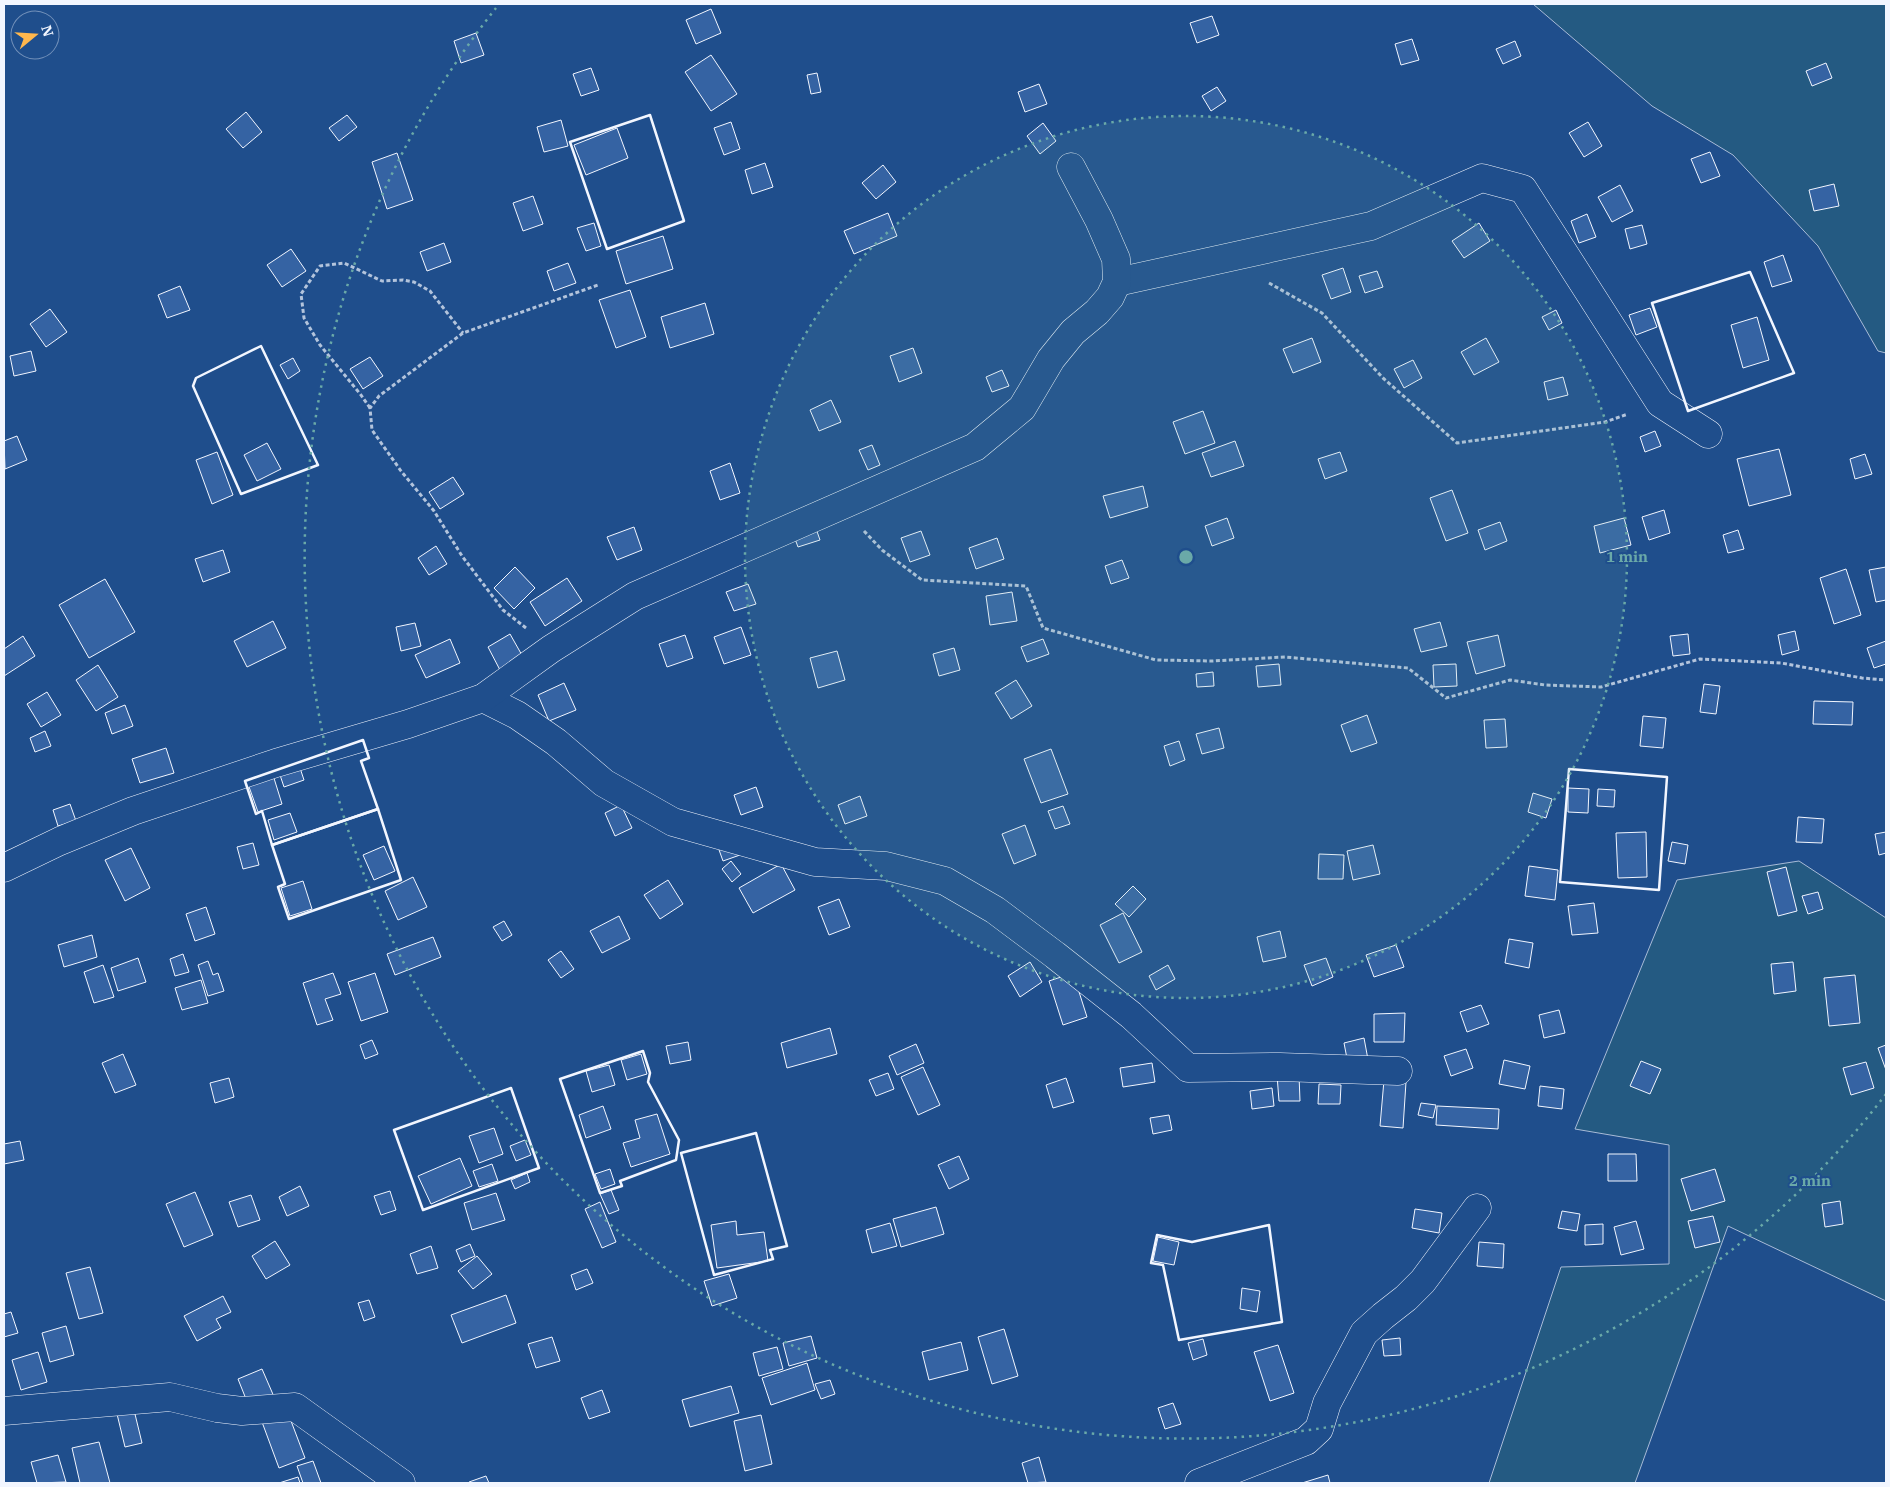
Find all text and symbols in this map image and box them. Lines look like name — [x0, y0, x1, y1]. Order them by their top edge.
north arrow — [10, 10, 60, 60]
text: N — [37, 23, 58, 39]
text: 1 min — [1606, 547, 1648, 566]
centre of rings — [1177, 548, 1195, 566]
text: 2 min — [1789, 1171, 1831, 1190]

